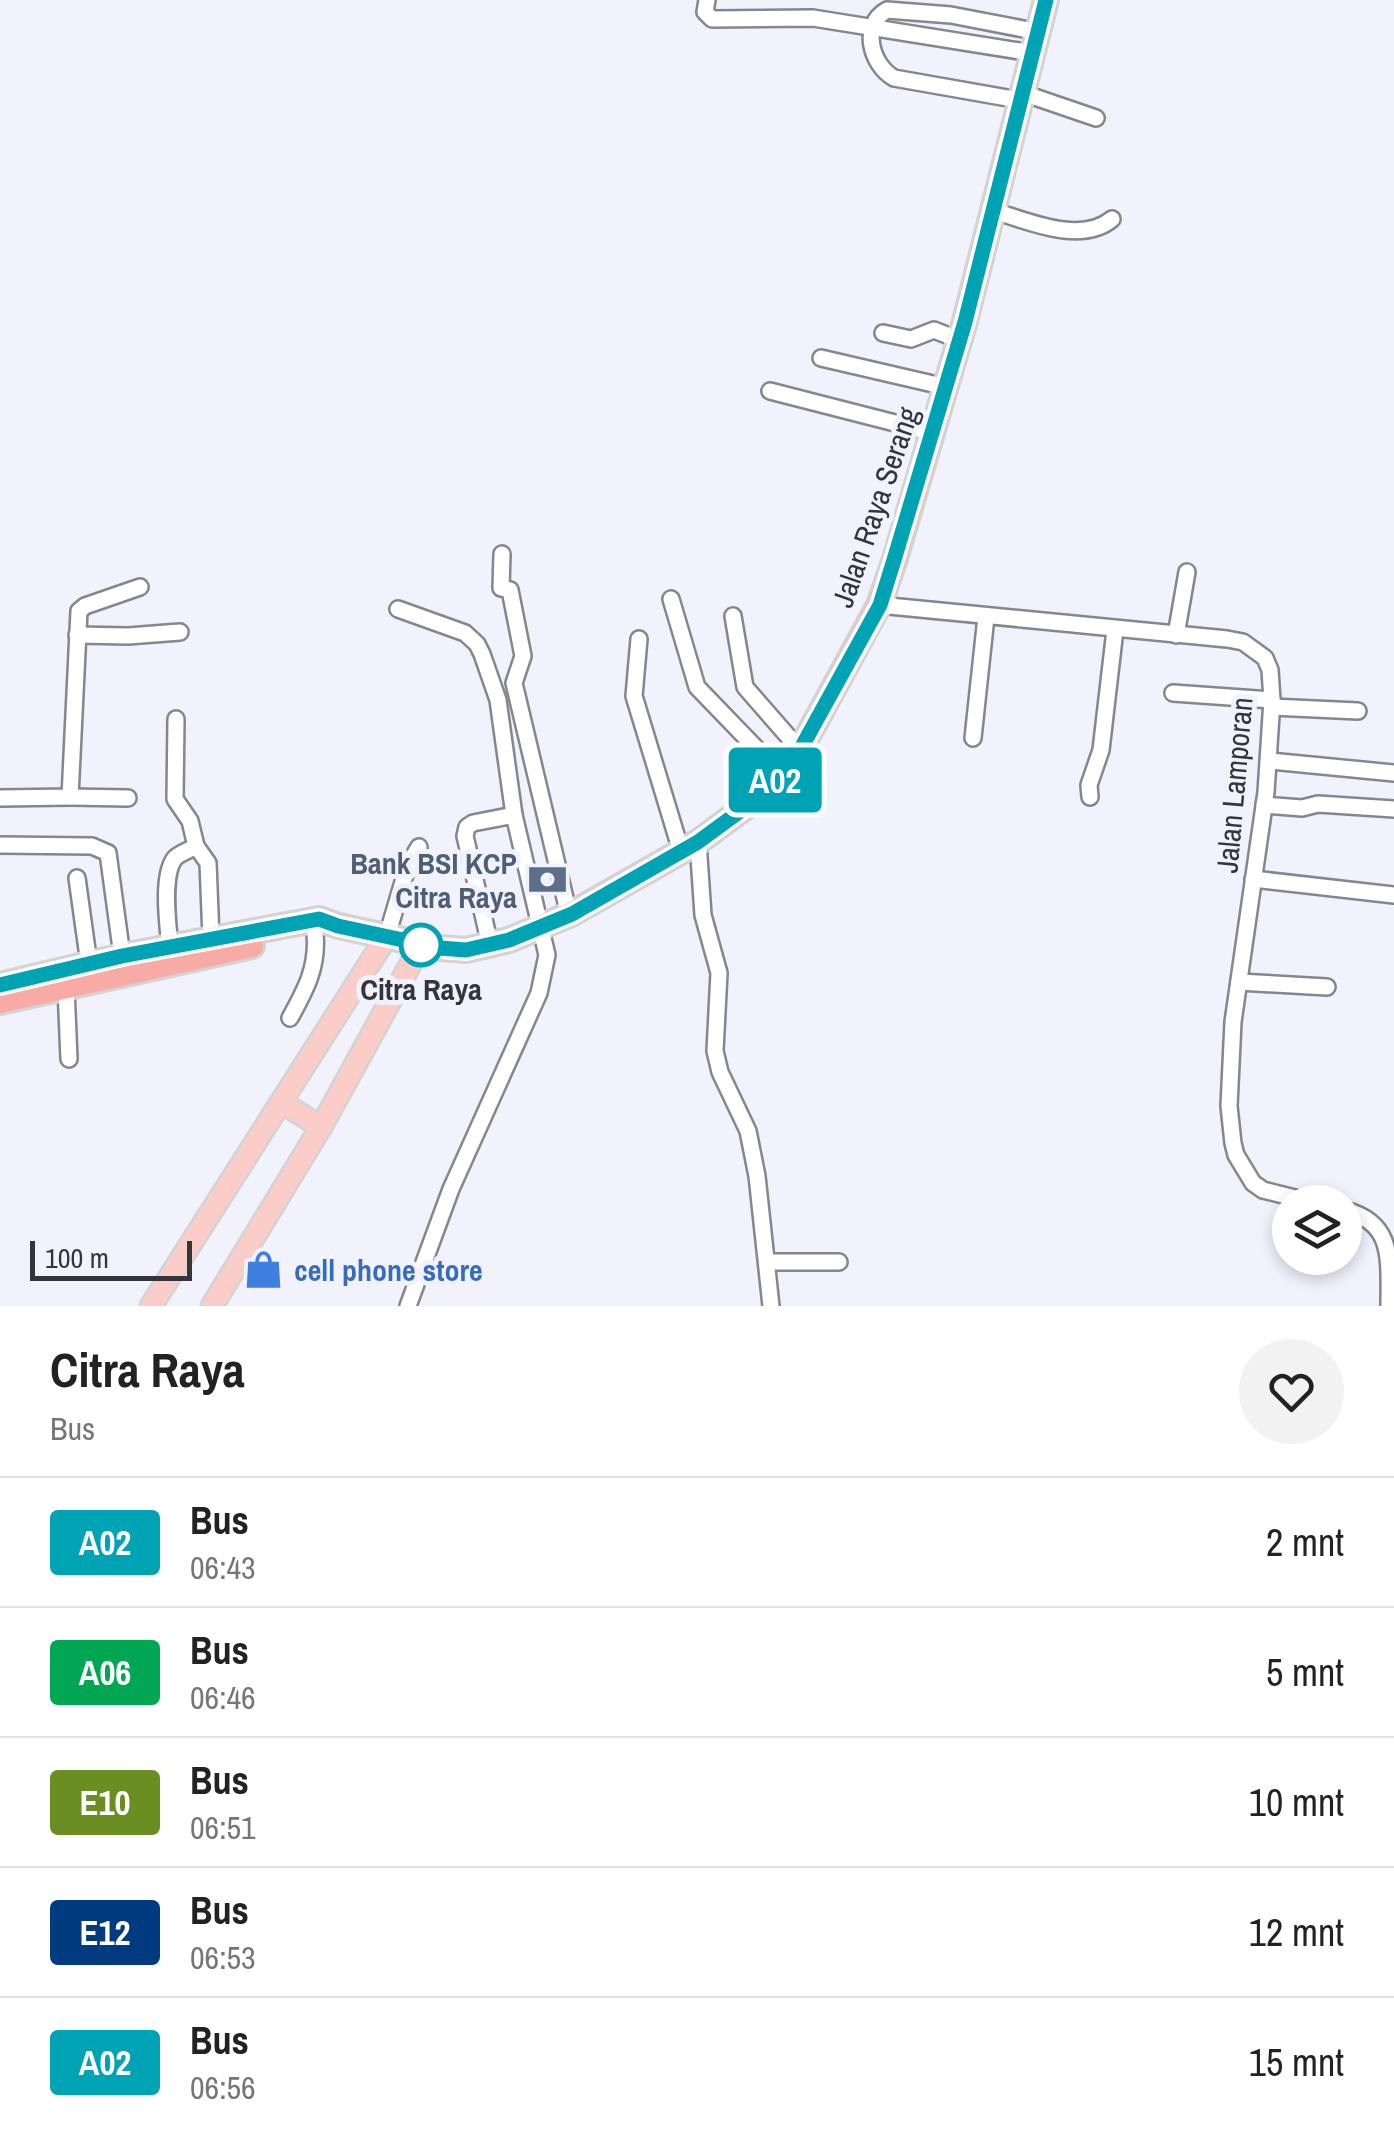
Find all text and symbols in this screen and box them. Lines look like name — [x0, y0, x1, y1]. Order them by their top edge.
street label: Jalan Raya Serang — [822, 401, 928, 612]
street label: Jalan Lamporan — [1206, 695, 1262, 875]
line badge: A02 — [718, 748, 832, 812]
text: A02 — [749, 757, 801, 804]
place label: Bank BSI KCP Citra Raya — [350, 843, 517, 917]
bank icon: Bank BSI KCP Citra Raya — [526, 859, 568, 901]
marker: Citra Raya — [400, 924, 442, 966]
place label: Citra Raya — [360, 969, 482, 1009]
map controls — [1272, 1185, 1362, 1275]
button: layers — [1272, 1185, 1362, 1275]
scale bar — [30, 1236, 192, 1280]
text: 100 m — [45, 1239, 109, 1277]
shop icon: cell phone store — [243, 1249, 285, 1291]
place label: cell phone store — [294, 1250, 483, 1290]
text: Citra Raya — [50, 1337, 245, 1402]
button: heart — [1239, 1339, 1344, 1444]
text: Bus — [50, 1407, 95, 1450]
text: Bus — [190, 1495, 249, 1546]
text: 2 mnt — [1266, 1517, 1344, 1568]
text: A02 — [79, 1519, 131, 1566]
text: 06:43 — [190, 1546, 256, 1589]
text: Bus — [190, 1625, 249, 1676]
text: 5 mnt — [1266, 1647, 1344, 1698]
text: A06 — [79, 1649, 131, 1696]
text: 06:46 — [190, 1676, 256, 1719]
text: Bus — [190, 1755, 249, 1806]
text: 10 mnt — [1249, 1777, 1344, 1828]
text: E10 — [79, 1779, 131, 1826]
text: 06:51 — [190, 1806, 256, 1849]
text: Bus — [190, 1885, 249, 1936]
text: 12 mnt — [1249, 1907, 1344, 1958]
text: E12 — [79, 1909, 131, 1956]
text: 06:53 — [190, 1936, 256, 1979]
text: Bus — [190, 2015, 249, 2066]
text: 15 mnt — [1249, 2037, 1344, 2088]
text: A02 — [79, 2039, 131, 2086]
text: 06:56 — [190, 2066, 256, 2109]

